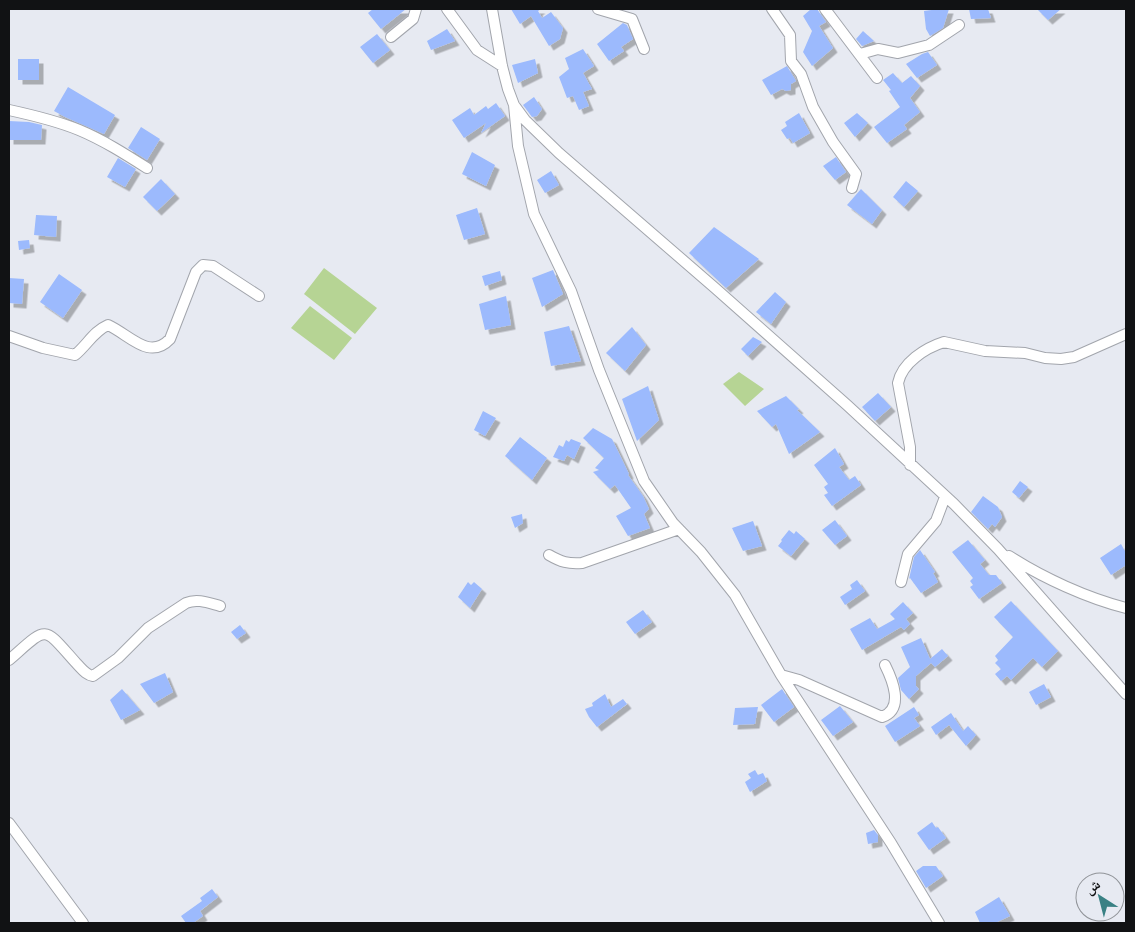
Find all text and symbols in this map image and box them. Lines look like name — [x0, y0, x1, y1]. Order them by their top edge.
north arrow — [1075, 872, 1125, 922]
text: ش — [1082, 876, 1104, 898]

